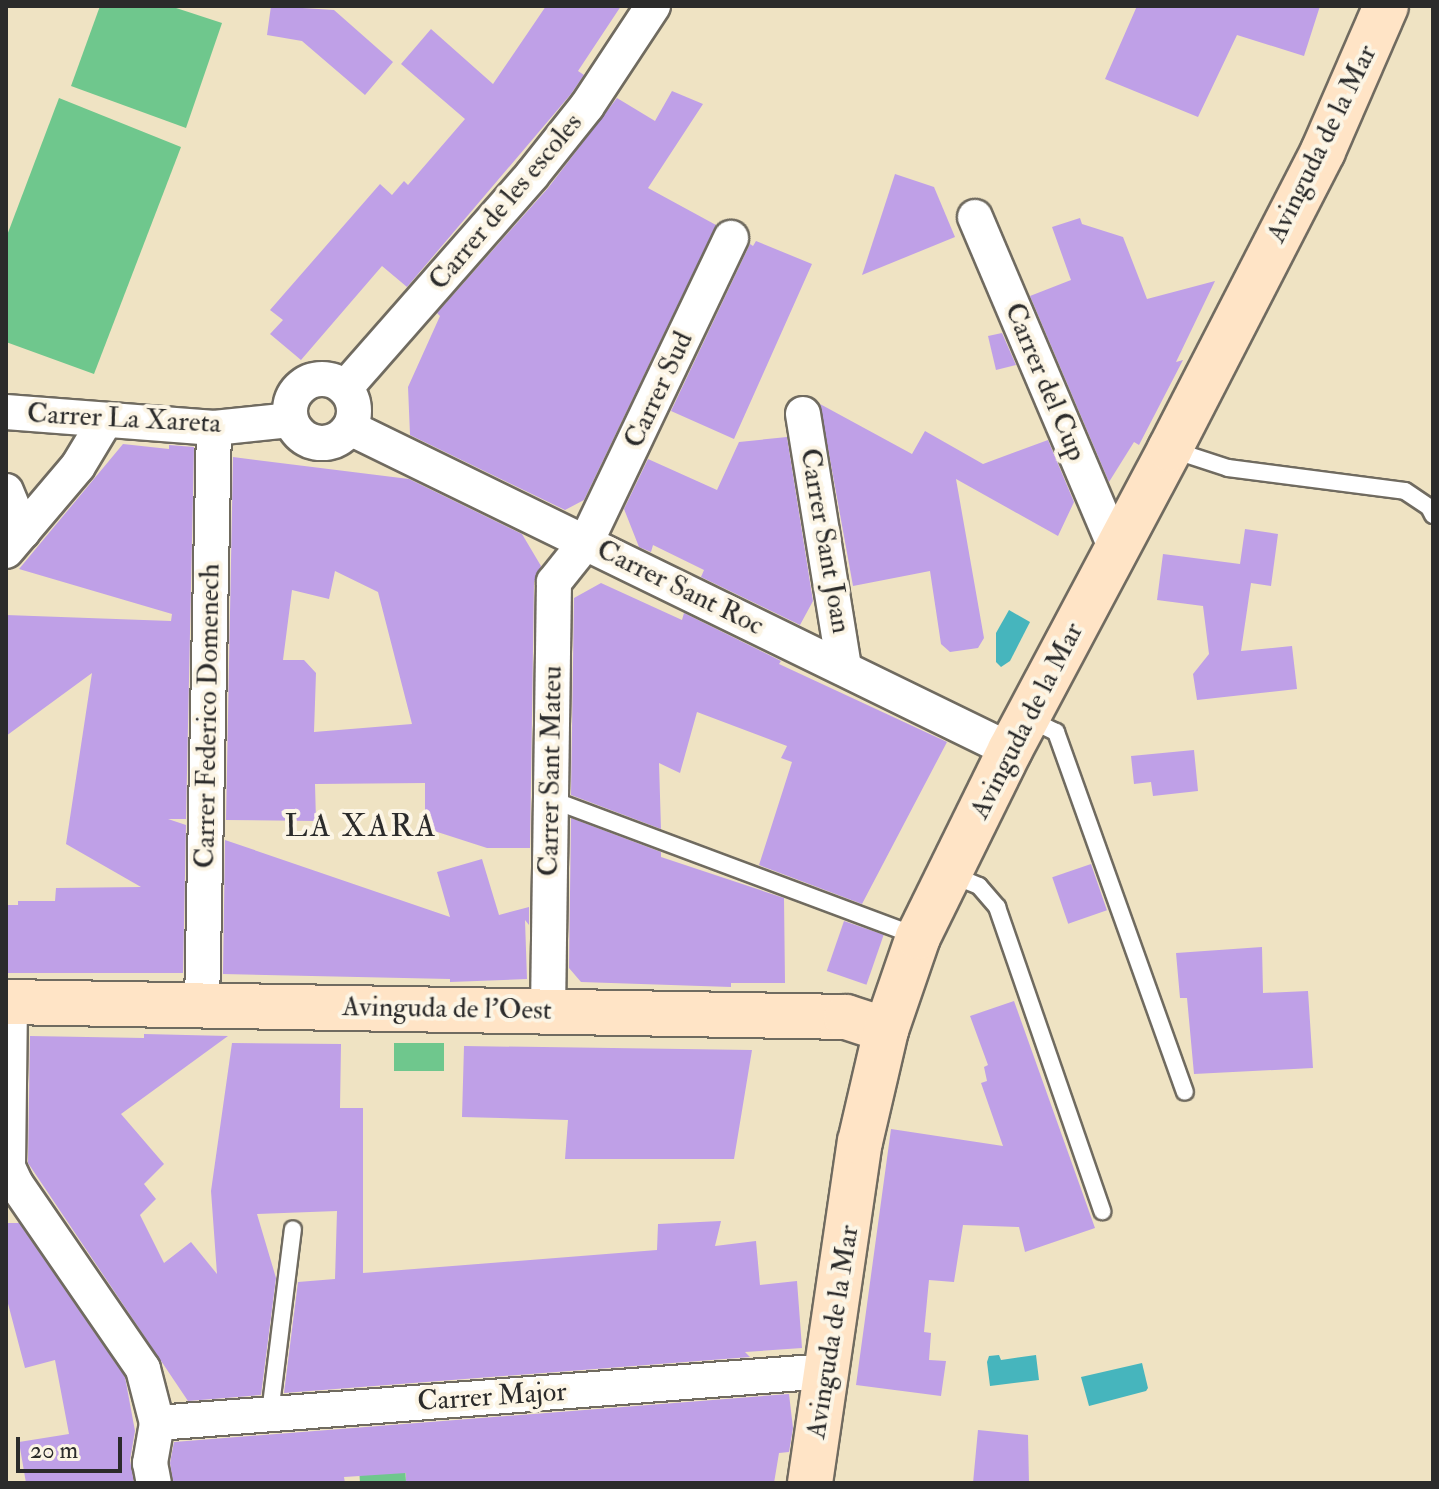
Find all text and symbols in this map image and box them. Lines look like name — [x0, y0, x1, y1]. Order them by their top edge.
street label: Avinguda de la Mar — [1260, 40, 1384, 248]
street label: Carrer de les escoles — [422, 107, 590, 297]
street label: Carrer del Cup — [997, 298, 1093, 466]
street label: Carrer Sud — [617, 327, 701, 453]
street label: Carrer La Xareta — [26, 397, 222, 441]
street label: Carrer Sant Joan — [792, 446, 858, 636]
street label: Carrer Sant Roc — [591, 533, 769, 643]
street label: Carrer Federico Domenech — [189, 563, 227, 869]
street label: Avinguda de la Mar — [963, 617, 1091, 825]
street label: Carrer Sant Mateu — [532, 665, 570, 877]
district label: LA XARA — [284, 807, 438, 845]
street label: Avinguda de l'Oest — [342, 990, 552, 1028]
street label: Avinguda de la Mar — [800, 1223, 866, 1441]
street label: Carrer Major — [416, 1375, 568, 1419]
scale bar — [20, 1421, 126, 1471]
text: 20 m — [30, 1435, 78, 1466]

